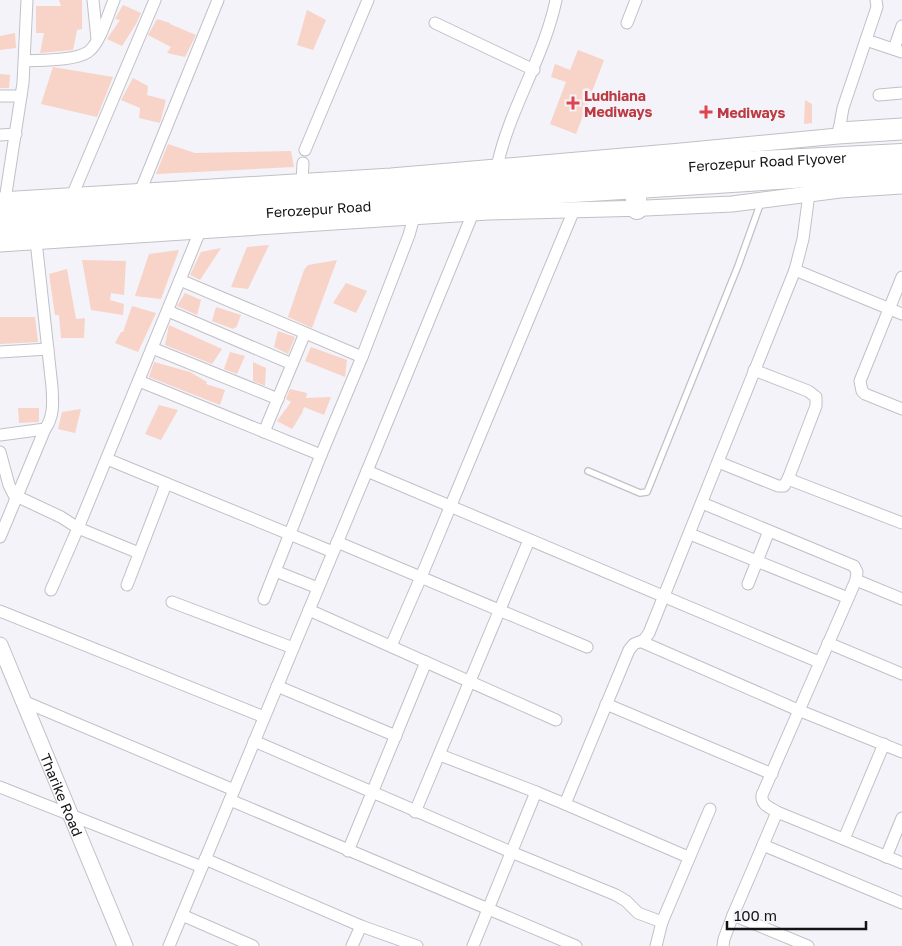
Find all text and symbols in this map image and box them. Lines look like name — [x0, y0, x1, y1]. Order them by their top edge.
place label: Ludhiana Mediways — [584, 87, 653, 120]
marker: Ludhiana Mediways — [566, 96, 580, 110]
place label: Mediways — [717, 104, 786, 121]
marker: Mediways — [699, 105, 713, 119]
street label: Ferozepur Road Flyover — [687, 148, 847, 174]
street label: Ferozepur Road — [265, 197, 372, 220]
street label: Tharike Road — [37, 751, 87, 839]
scale bar — [727, 898, 866, 930]
text: 100 m — [734, 906, 777, 924]

